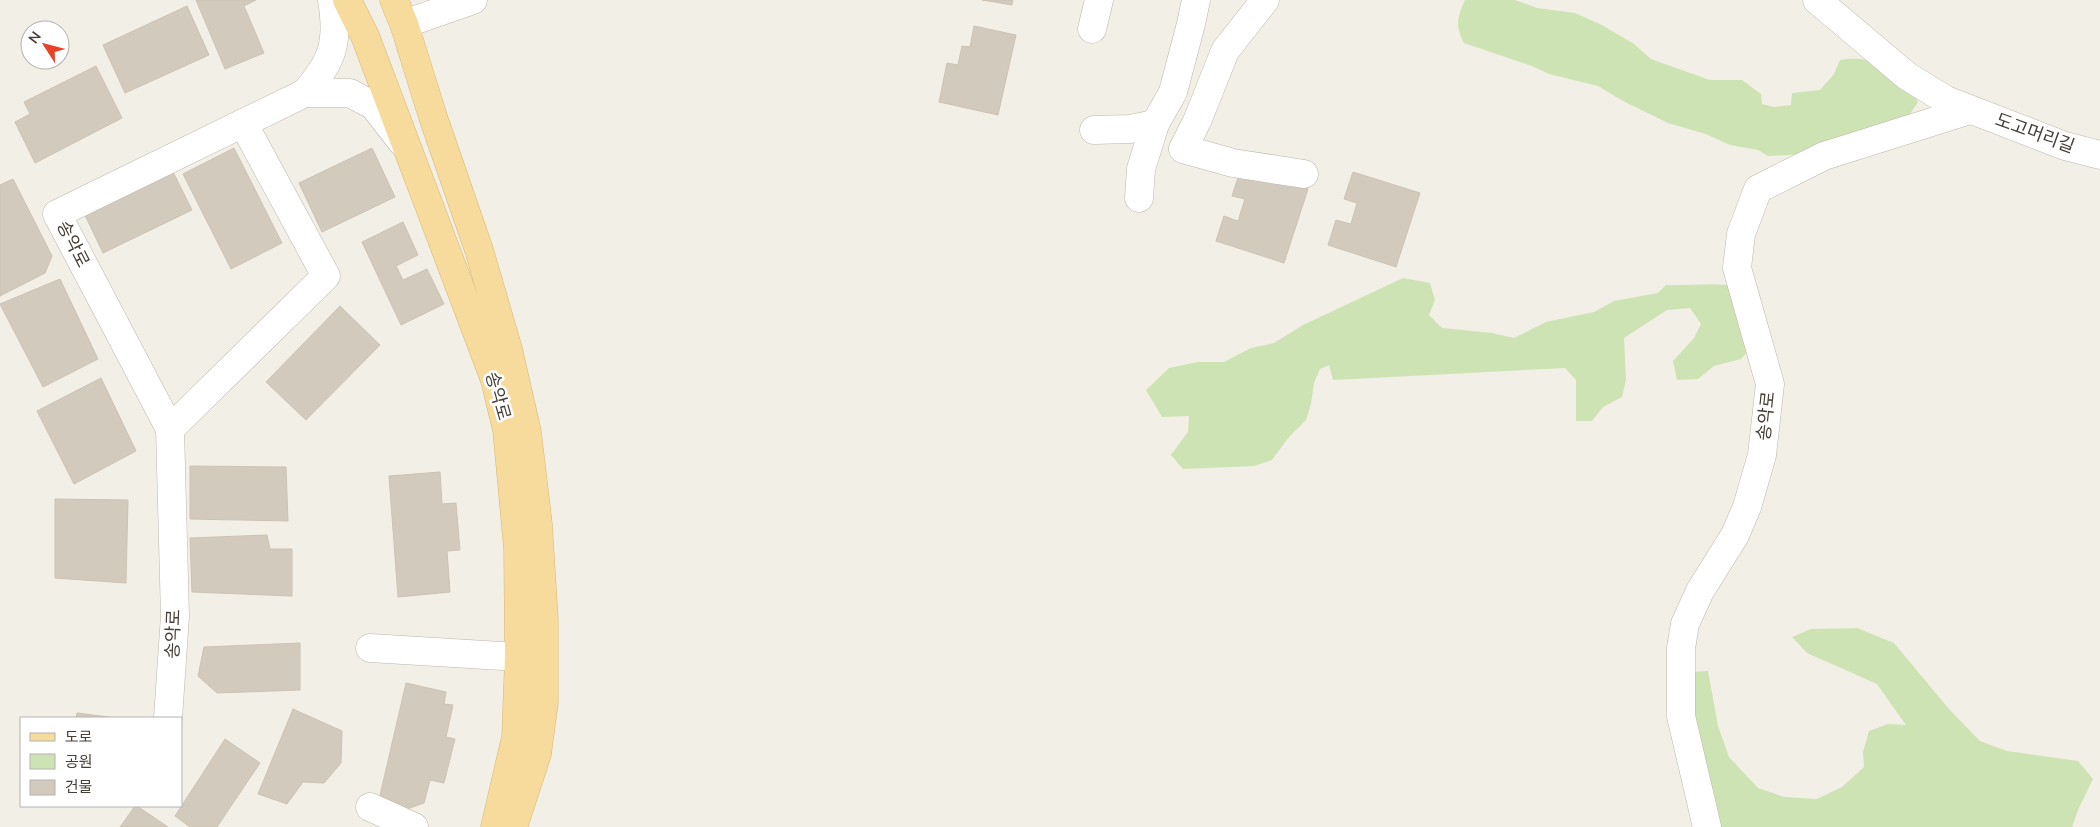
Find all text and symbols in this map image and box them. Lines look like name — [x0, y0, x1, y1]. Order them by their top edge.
north arrow — [20, 20, 70, 70]
text: N — [24, 28, 46, 47]
street label: 도고머리길 — [1992, 108, 2078, 158]
street label: 송악로 — [51, 216, 95, 272]
street label: 송악로 — [480, 369, 516, 423]
street label: 송악로 — [1751, 390, 1781, 442]
street label: 송악로 — [160, 609, 186, 659]
legend — [20, 717, 182, 807]
text: 도로 — [65, 727, 93, 747]
text: 공원 — [65, 752, 93, 772]
text: 건물 — [65, 777, 93, 797]

